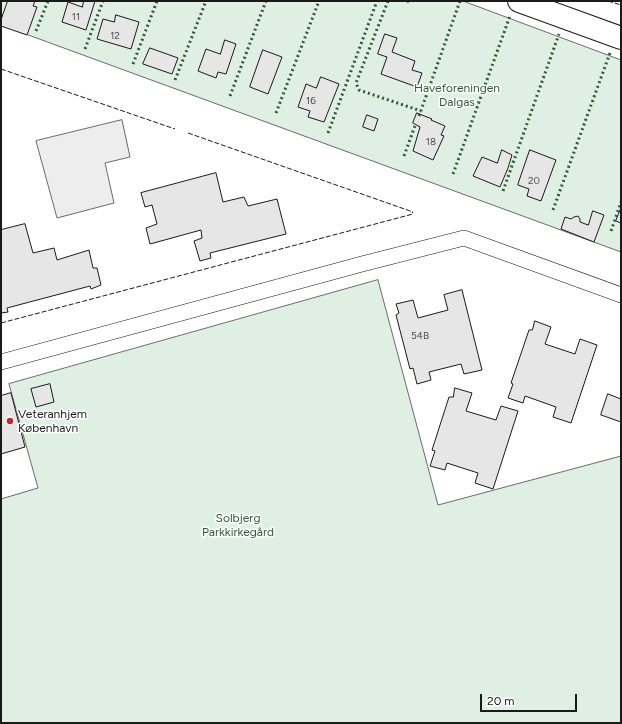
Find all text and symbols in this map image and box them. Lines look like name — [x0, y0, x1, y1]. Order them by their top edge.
house number: 11 — [72, 11, 80, 23]
house number: 12 — [110, 30, 120, 42]
park label: Haveforeningen Dalgas — [414, 81, 500, 109]
house number: 16 — [306, 95, 316, 107]
house number: 18 — [426, 136, 436, 148]
house number: 20 — [528, 175, 540, 187]
house number: 54B — [411, 330, 429, 342]
place label: Veteranhjem København — [18, 407, 87, 435]
marker: Veteranhjem København — [5, 416, 15, 426]
park label: Solbjerg Parkkirkegård — [202, 511, 274, 539]
scale bar — [482, 686, 579, 712]
text: 20 m — [487, 694, 515, 708]

